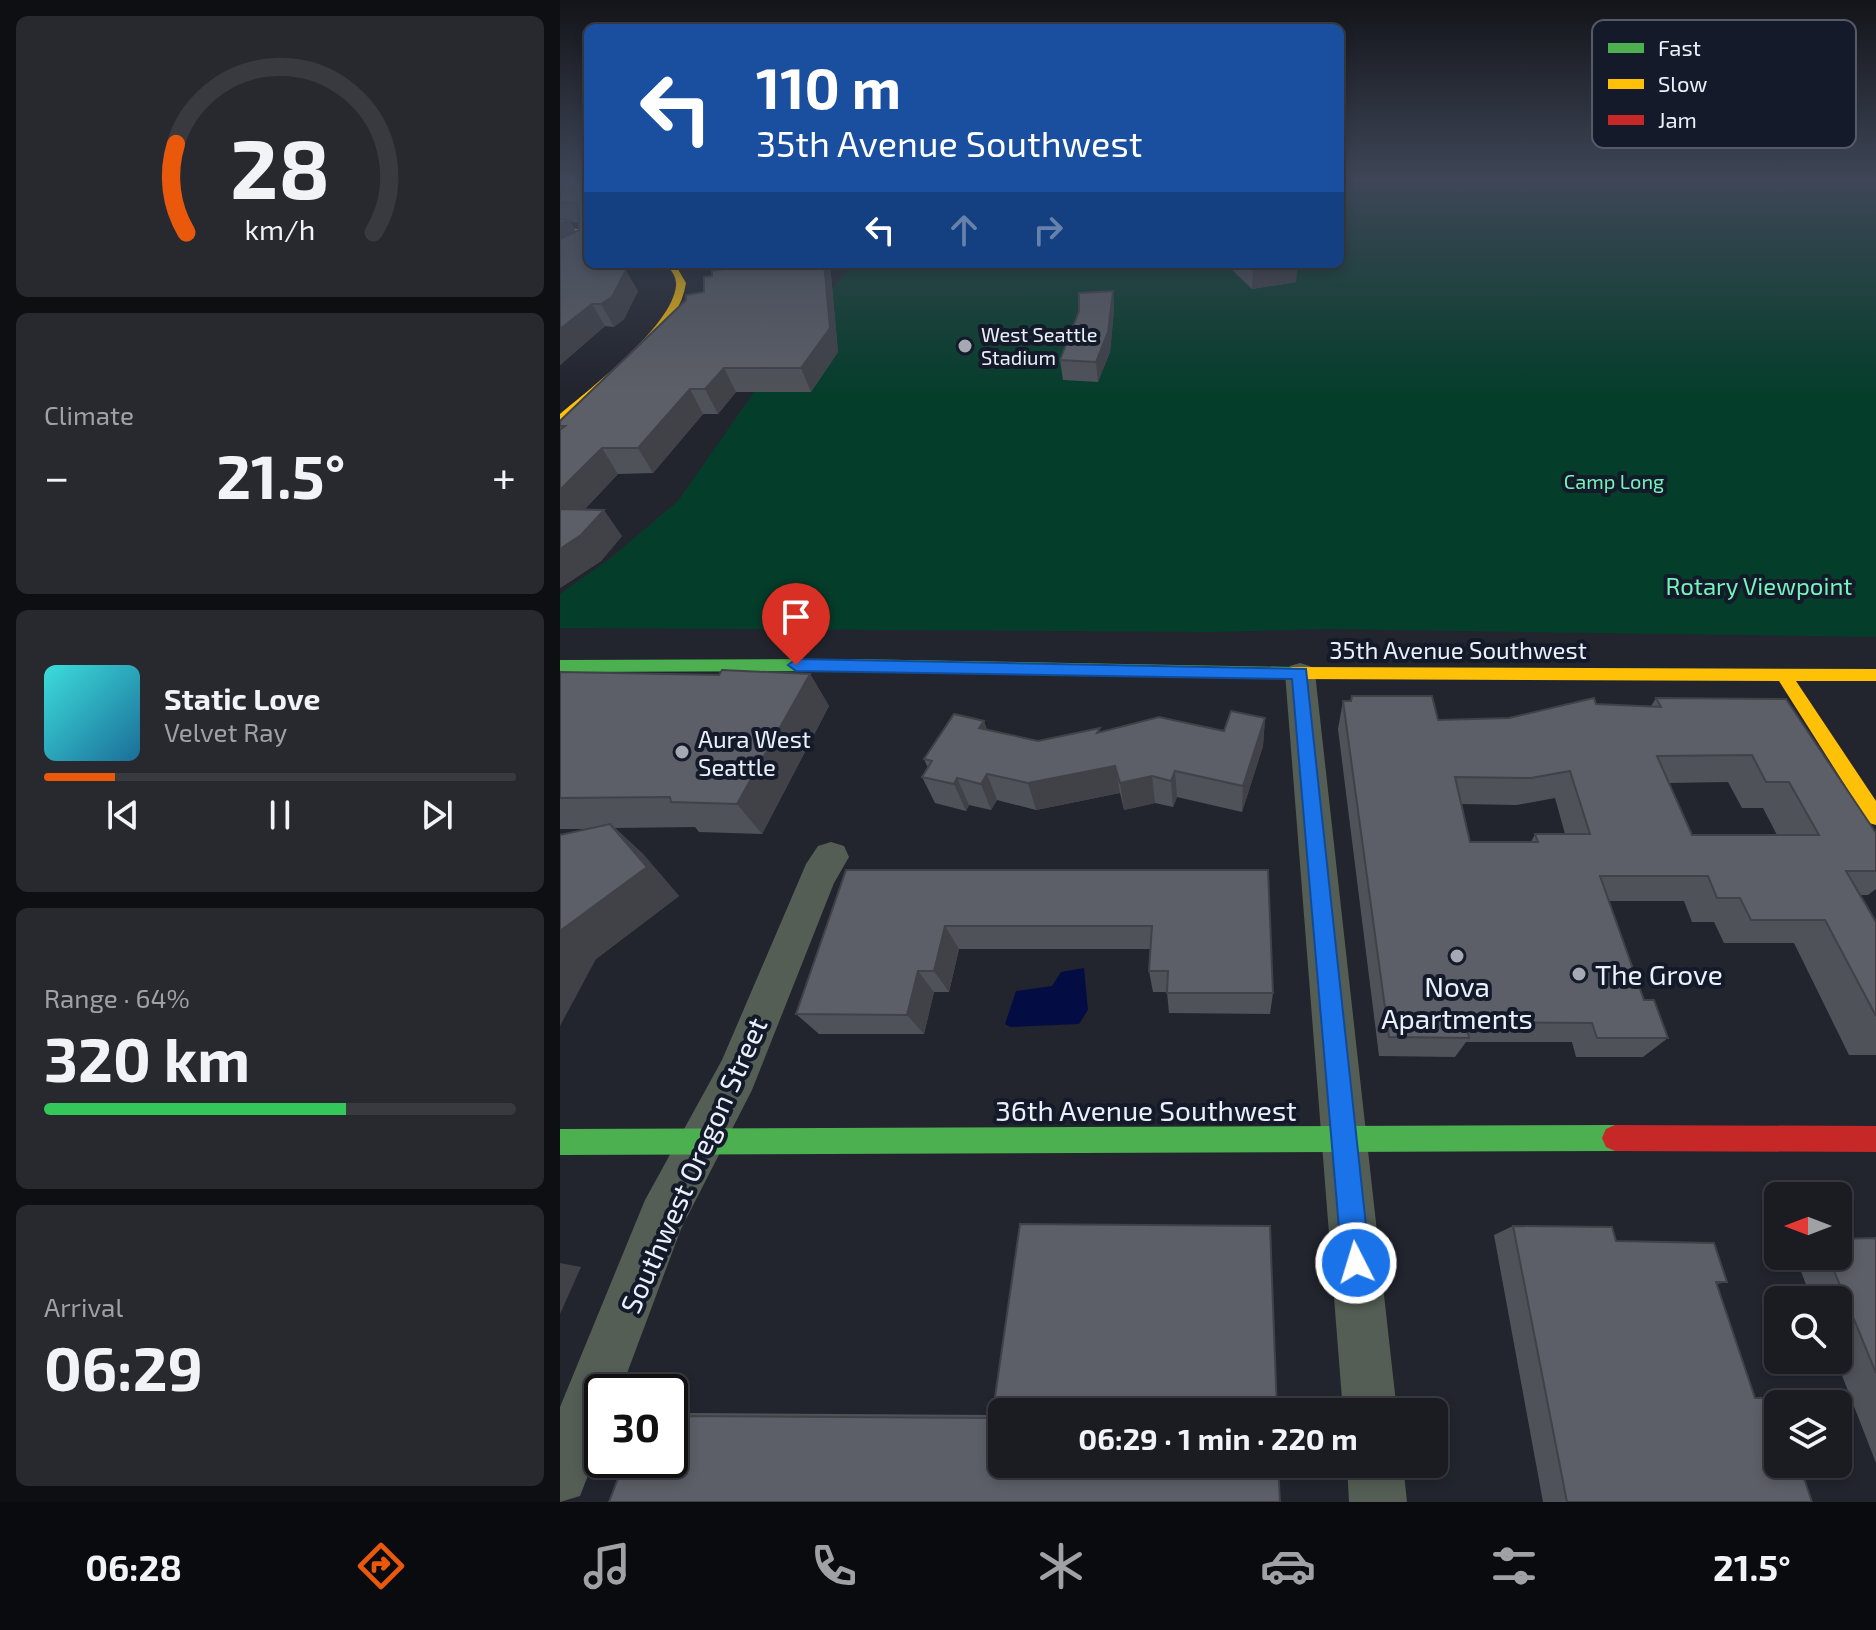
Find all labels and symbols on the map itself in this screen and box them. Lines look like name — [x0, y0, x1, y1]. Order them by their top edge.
legend — [1592, 20, 1856, 148]
text: Fast — [1658, 34, 1701, 60]
text: Slow — [1658, 70, 1707, 96]
text: Jam — [1658, 106, 1697, 132]
place label: West Seattle Stadium — [981, 322, 1097, 369]
marker: West Seattle Stadium — [956, 337, 974, 355]
park label: Camp Long — [1564, 469, 1664, 493]
park label: Rotary Viewpoint — [1665, 571, 1853, 600]
pin — [762, 583, 830, 665]
street label: 35th Avenue Southwest — [1329, 635, 1587, 664]
place label: Aura West Seattle — [698, 724, 811, 781]
marker: Aura West Seattle — [673, 743, 691, 761]
marker: Nova Apartments — [1448, 947, 1466, 965]
place label: The Grove — [1595, 957, 1723, 991]
marker: The Grove — [1570, 965, 1588, 983]
place label: Nova Apartments — [1381, 969, 1533, 1035]
street label: Southwest Oregon Street — [612, 1012, 774, 1318]
street label: 36th Avenue Southwest — [995, 1093, 1297, 1127]
north arrow — [1764, 1182, 1852, 1270]
position arrow — [1314, 1221, 1398, 1305]
speed limit sign: 30 — [584, 1374, 688, 1478]

